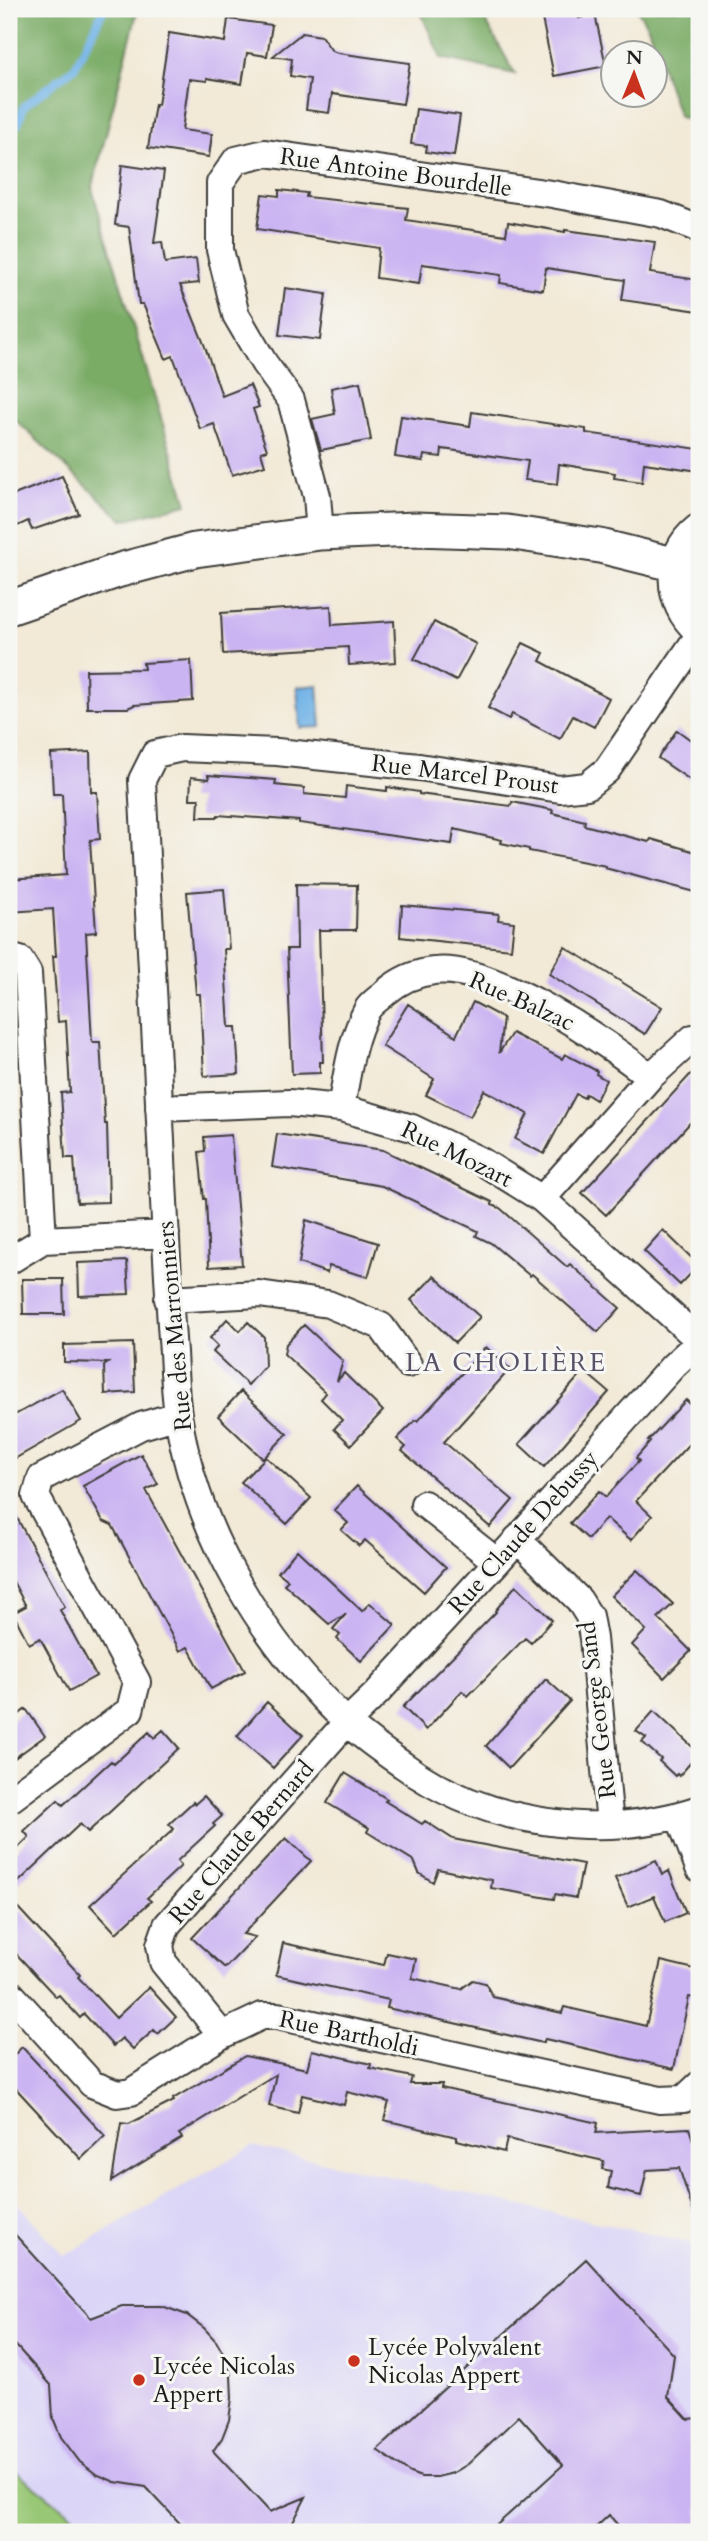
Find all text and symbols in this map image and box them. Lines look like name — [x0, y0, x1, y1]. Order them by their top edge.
north arrow — [600, 38, 670, 108]
text: N — [626, 45, 643, 71]
street label: Rue Antoine Bourdelle — [278, 140, 514, 205]
street label: Rue Marcel Proust — [370, 747, 561, 802]
street label: Rue Balzac — [464, 964, 580, 1039]
street label: Rue Mozart — [396, 1113, 518, 1196]
street label: Rue des Marronniers — [149, 1220, 200, 1432]
district label: LA CHOLIÈRE — [405, 1345, 607, 1380]
street label: Rue Claude Debussy — [441, 1443, 606, 1622]
street label: Rue George Sand — [570, 1619, 625, 1800]
street label: Rue Claude Bernard — [161, 1753, 322, 1931]
street label: Rue Bartholdi — [276, 2003, 422, 2064]
place label: Lycée Polyvalent Nicolas Appert — [368, 2331, 541, 2392]
place label: Lycée Nicolas Appert — [153, 2350, 295, 2411]
marker: Lycée Polyvalent Nicolas Appert — [346, 2353, 362, 2369]
marker: Lycée Nicolas Appert — [131, 2372, 147, 2388]

